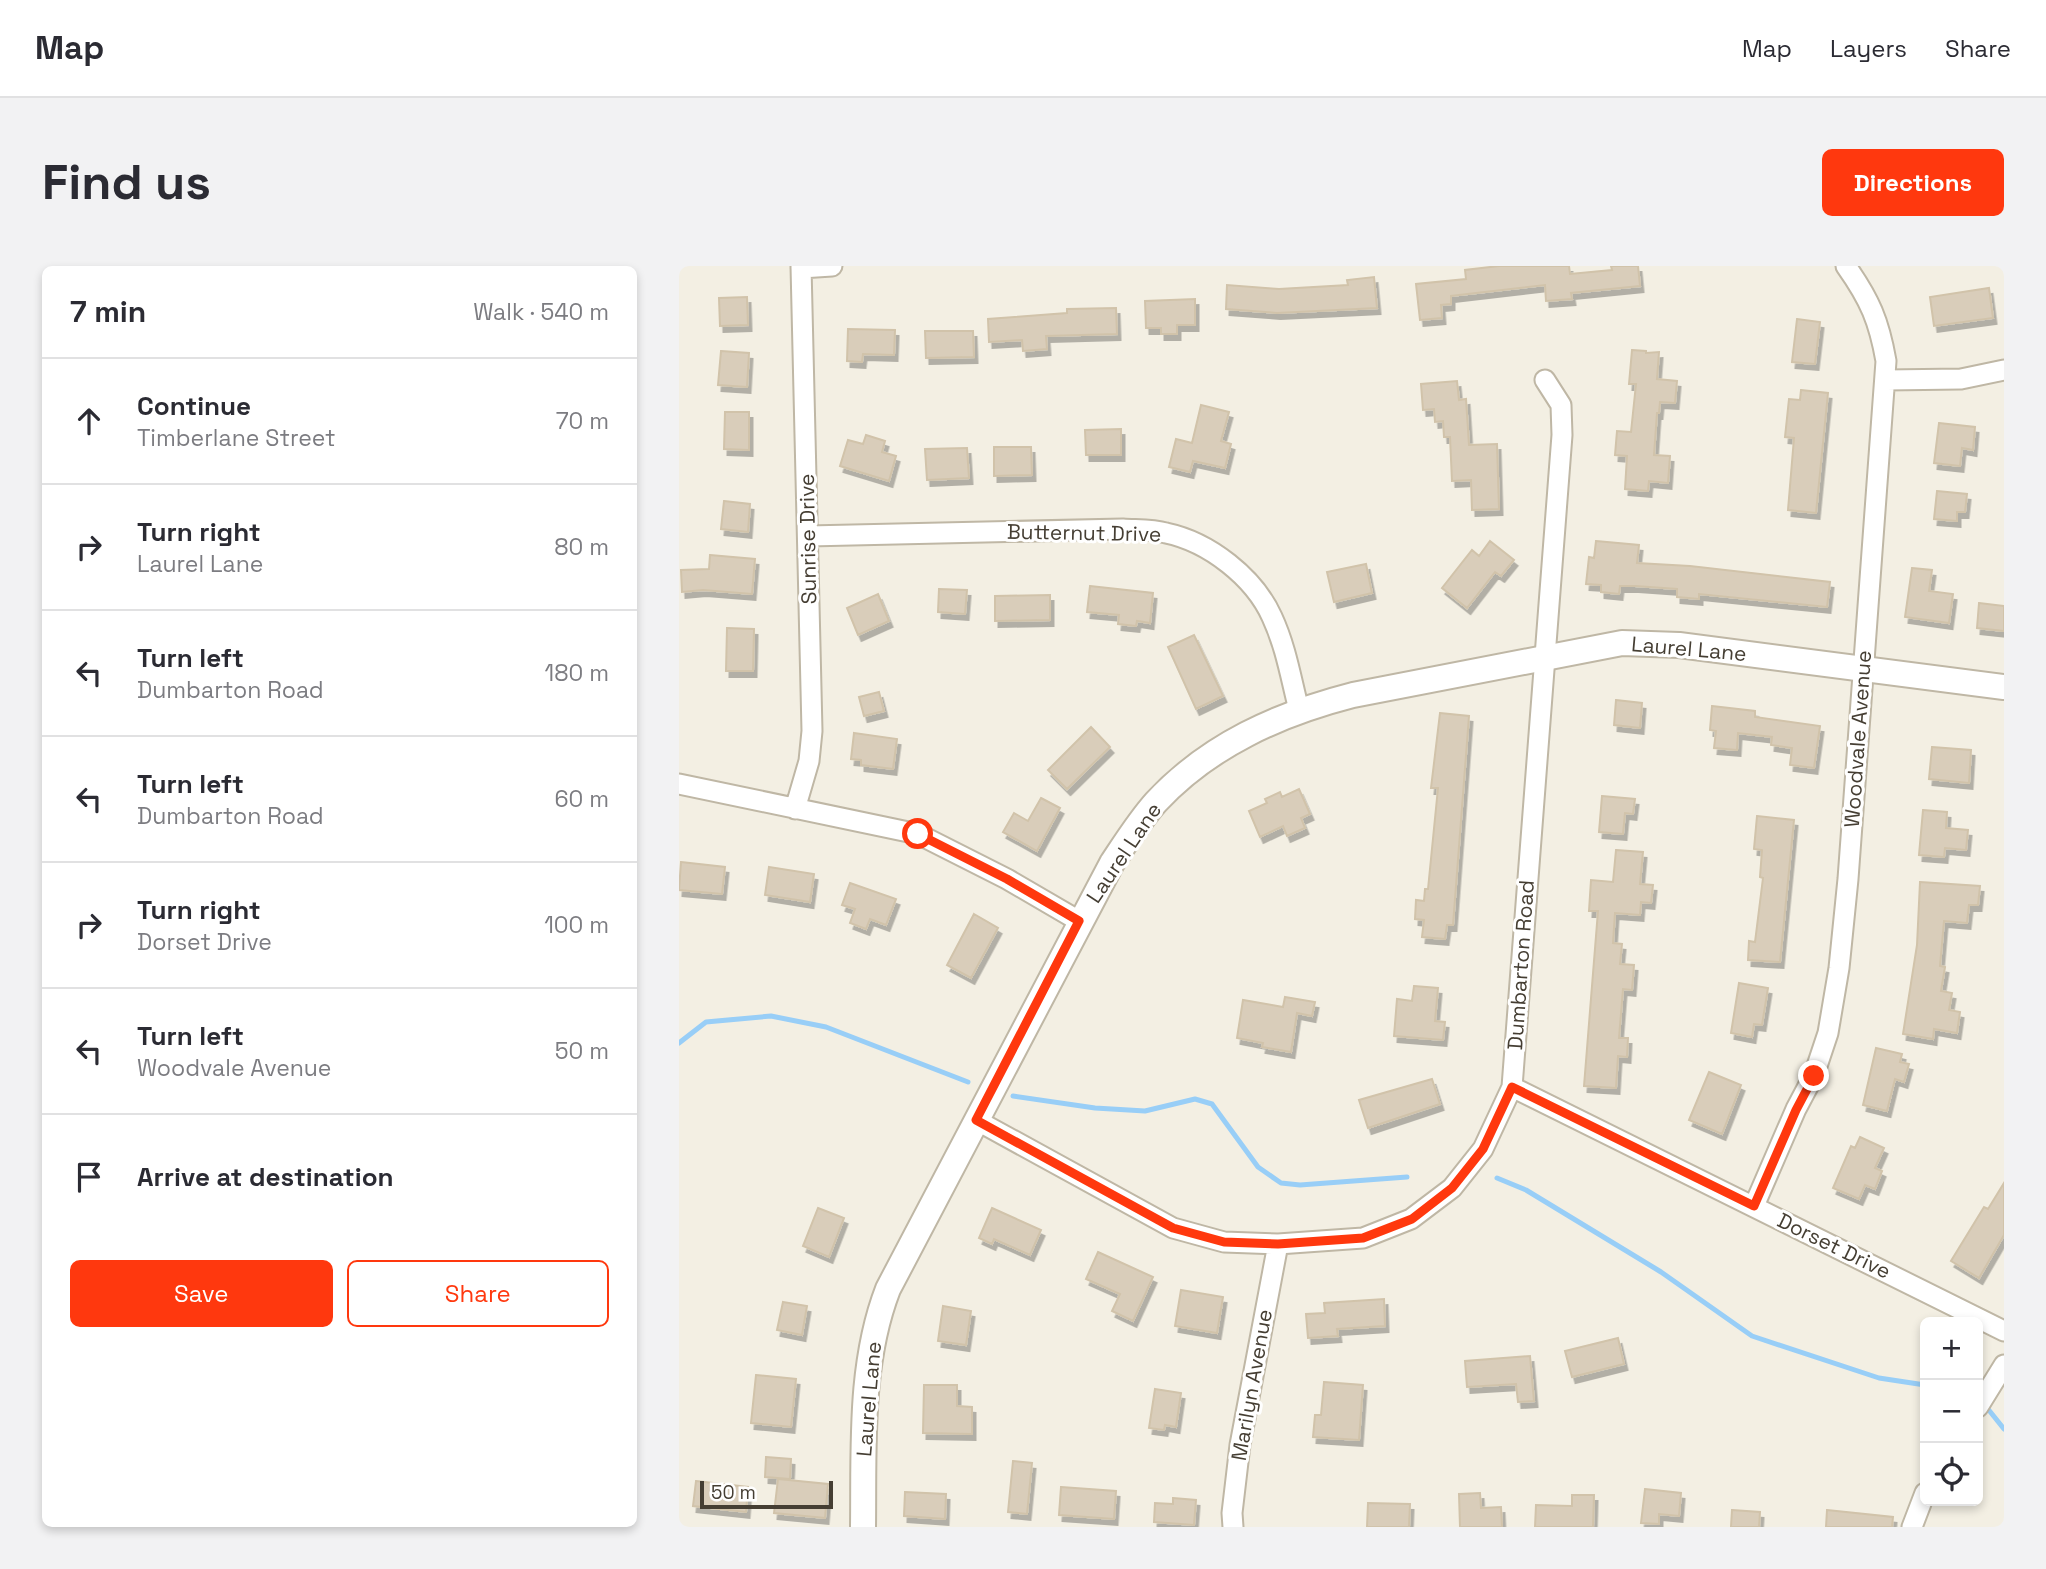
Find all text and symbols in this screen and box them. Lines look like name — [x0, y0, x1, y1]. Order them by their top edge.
text: Map — [35, 27, 104, 69]
text: Map — [1742, 33, 1792, 64]
text: Layers — [1830, 33, 1907, 64]
text: Share — [1945, 33, 2011, 64]
button: Directions — [1822, 149, 2004, 216]
text: Find us — [42, 151, 211, 213]
text: 7 min — [70, 292, 146, 331]
text: Walk · 540 m — [473, 297, 609, 327]
text: Continue — [137, 389, 251, 423]
icon: ahead — [70, 402, 108, 440]
text: 70 m — [556, 406, 609, 436]
text: Timberlane Street — [137, 423, 336, 453]
street label: Sunrise Drive — [793, 473, 822, 605]
text: Turn right — [137, 515, 261, 549]
street label: Butternut Drive — [1007, 518, 1161, 547]
icon: right — [70, 528, 108, 566]
text: 80 m — [554, 532, 609, 562]
text: Laurel Lane — [137, 549, 264, 579]
street label: Laurel Lane — [1630, 630, 1748, 667]
text: Turn left — [137, 641, 244, 675]
street label: Woodvale Avenue — [1838, 649, 1877, 828]
icon: left — [70, 654, 108, 692]
text: 180 m — [545, 658, 609, 688]
text: Dumbarton Road — [137, 675, 324, 705]
text: Turn left — [137, 767, 244, 801]
icon: left — [70, 780, 108, 818]
text: 60 m — [554, 784, 609, 814]
street label: Laurel Lane — [1080, 797, 1167, 908]
text: Dumbarton Road — [137, 801, 324, 831]
route start — [902, 818, 933, 849]
street label: Dumbarton Road — [1501, 879, 1540, 1051]
text: Turn right — [137, 893, 261, 927]
icon: right — [70, 906, 108, 944]
text: 100 m — [544, 910, 609, 940]
text: Dorset Drive — [137, 927, 272, 957]
text: Turn left — [137, 1019, 244, 1053]
icon: left — [70, 1032, 108, 1070]
text: 50 m — [555, 1036, 609, 1066]
text: Woodvale Avenue — [137, 1053, 331, 1083]
route end — [1798, 1060, 1829, 1091]
icon: arrive — [70, 1158, 108, 1196]
text: Arrive at destination — [137, 1160, 394, 1194]
street label: Dorset Drive — [1773, 1206, 1895, 1285]
button: Save — [70, 1260, 333, 1327]
button: Share — [347, 1260, 609, 1327]
street label: Marilyn Avenue — [1225, 1307, 1278, 1463]
map controls — [1920, 1317, 1983, 1506]
button: + — [1920, 1317, 1983, 1380]
street label: Laurel Lane — [850, 1340, 887, 1458]
button: − — [1920, 1380, 1983, 1443]
button: locate — [1920, 1443, 1983, 1506]
scale bar — [700, 1478, 833, 1510]
text: 50 m — [711, 1480, 756, 1505]

